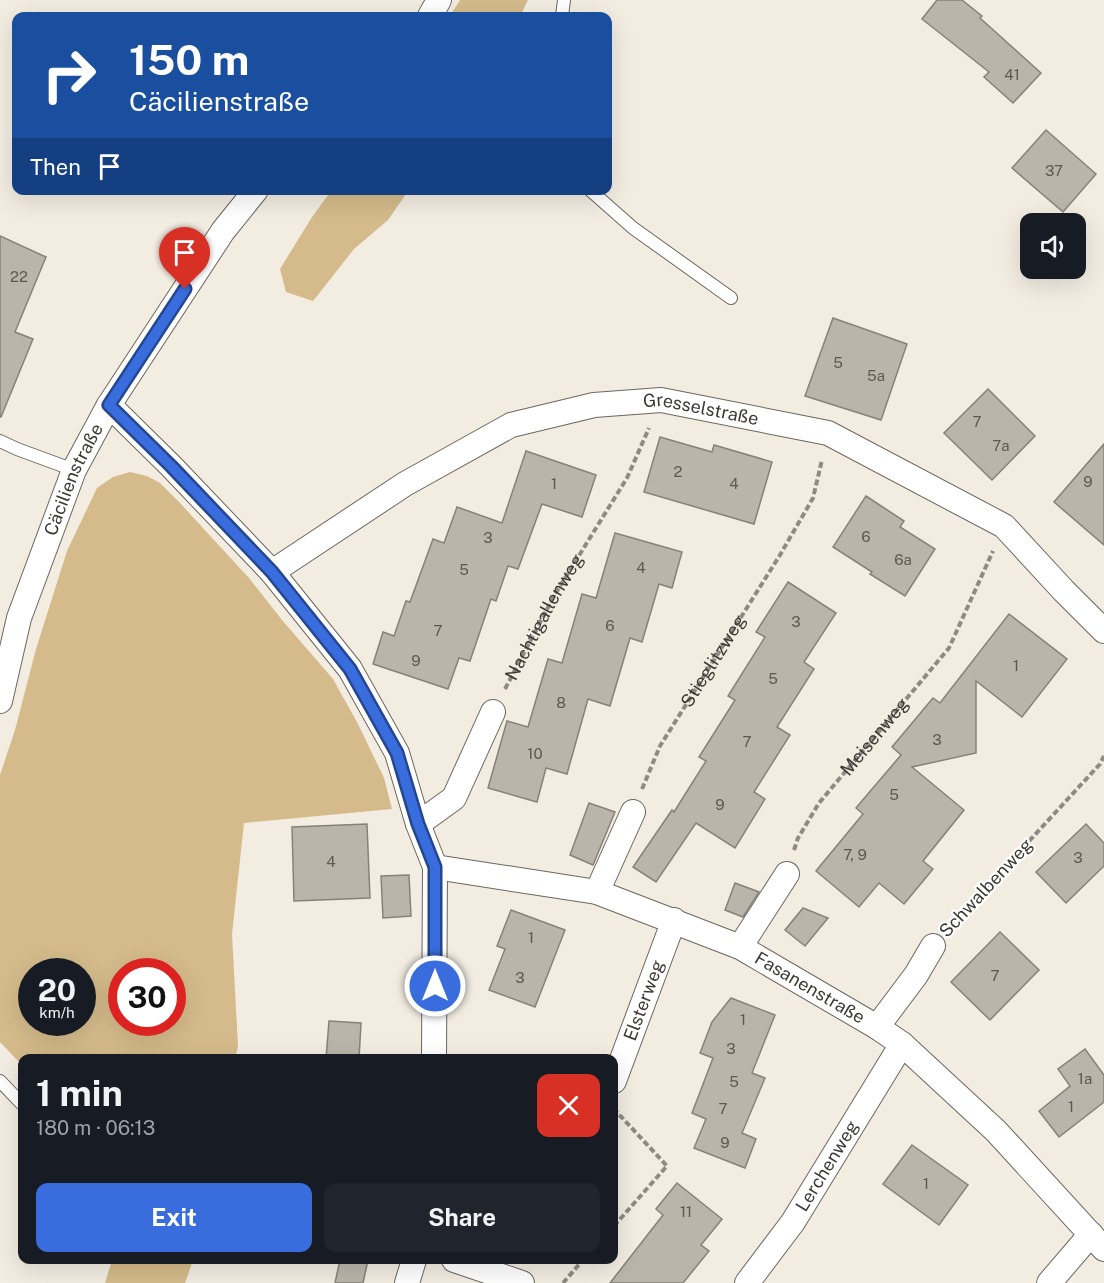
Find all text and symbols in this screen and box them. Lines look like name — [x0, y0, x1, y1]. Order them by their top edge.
text: 150 m — [129, 35, 249, 84]
icon: right — [30, 36, 108, 114]
house number: 41 — [1004, 66, 1020, 83]
text: Cäcilienstraße — [129, 85, 309, 117]
icon: arrive — [93, 150, 126, 183]
text: Then — [30, 154, 81, 180]
house number: 37 — [1045, 162, 1063, 179]
map controls — [1020, 213, 1086, 279]
button: sound — [1020, 213, 1086, 279]
pin — [159, 227, 210, 289]
icon: arrive — [168, 236, 201, 269]
house number: 22 — [10, 268, 28, 285]
house number: 5 — [833, 354, 843, 371]
house number: 5a — [867, 367, 885, 384]
street label: Gresselstraße — [642, 389, 761, 429]
house number: 7 — [972, 413, 982, 430]
street label: Cäcilienstraße — [40, 420, 107, 538]
house number: 7a — [992, 437, 1010, 454]
house number: 2 — [674, 463, 683, 480]
house number: 9 — [1083, 473, 1093, 490]
house number: 1 — [551, 475, 557, 492]
house number: 4 — [729, 475, 739, 492]
house number: 6 — [861, 528, 871, 545]
house number: 3 — [483, 529, 493, 546]
street label: Nachtigallenweg — [501, 550, 587, 684]
house number: 6a — [894, 551, 912, 568]
house number: 4 — [636, 559, 646, 576]
house number: 5 — [459, 561, 469, 578]
street label: Stieglitzweg — [676, 611, 750, 711]
house number: 3 — [791, 613, 801, 630]
house number: 6 — [605, 617, 615, 634]
house number: 7 — [433, 622, 443, 639]
house number: 9 — [411, 652, 421, 669]
house number: 1 — [1013, 657, 1019, 674]
house number: 5 — [768, 670, 778, 687]
street label: Meisenweg — [836, 693, 913, 780]
house number: 8 — [556, 694, 566, 711]
house number: 3 — [932, 731, 942, 748]
house number: 7 — [742, 733, 752, 750]
house number: 10 — [527, 745, 543, 762]
house number: 5 — [889, 786, 899, 803]
house number: 9 — [715, 796, 725, 813]
street label: Schwalbenweg — [935, 834, 1037, 941]
house number: 7, 9 — [843, 846, 867, 863]
house number: 3 — [1073, 849, 1083, 866]
house number: 4 — [326, 853, 336, 870]
house number: 1 — [528, 929, 534, 946]
street label: Fasanenstraße — [751, 947, 869, 1028]
position arrow — [403, 954, 467, 1018]
street label: Elsterweg — [619, 957, 668, 1043]
speed limit sign: 30 — [108, 958, 186, 1036]
house number: 7 — [990, 967, 1000, 984]
house number: 3 — [515, 969, 525, 986]
text: 20 — [38, 972, 76, 1008]
text: km/h — [39, 1004, 75, 1021]
house number: 1 — [740, 1011, 746, 1028]
house number: 3 — [726, 1040, 736, 1057]
house number: 1a — [1078, 1070, 1092, 1087]
text: 1 min — [36, 1072, 123, 1114]
house number: 5 — [729, 1073, 739, 1090]
button: close — [537, 1074, 600, 1137]
house number: 1 — [1068, 1098, 1074, 1115]
house number: 7 — [718, 1100, 728, 1117]
text: 180 m · 06:13 — [36, 1116, 155, 1140]
street label: Lerchenweg — [791, 1117, 863, 1215]
house number: 9 — [720, 1134, 730, 1151]
house number: 1 — [923, 1175, 929, 1192]
button: Exit — [36, 1183, 312, 1252]
button: Share — [324, 1183, 600, 1252]
house number: 11 — [680, 1203, 692, 1220]

